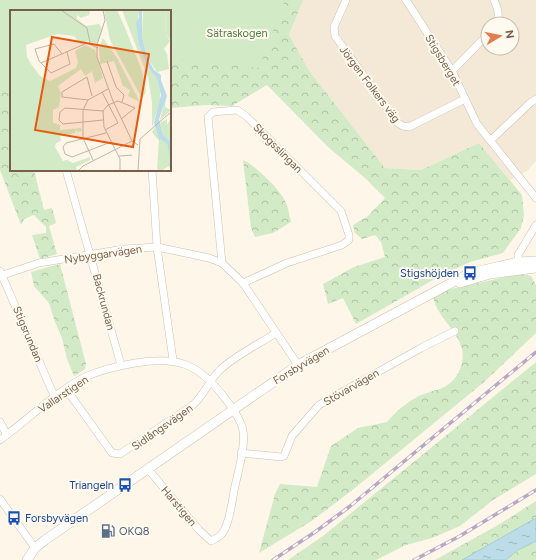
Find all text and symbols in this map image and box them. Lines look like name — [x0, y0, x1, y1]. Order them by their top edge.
inset map — [10, 10, 171, 171]
north arrow — [480, 16, 520, 56]
park label: Sätraskogen — [206, 27, 268, 40]
text: N — [502, 29, 516, 40]
street label: Stigsberget — [422, 32, 463, 88]
street label: Jörgen Folkers väg — [337, 44, 403, 125]
street label: Skogsslingan — [250, 121, 305, 176]
street label: Nybyggarvägen — [63, 243, 143, 266]
bus stop icon: Stigshöjden — [462, 265, 478, 281]
place label: Stigshöjden — [400, 267, 459, 280]
street label: Backrundan — [90, 273, 117, 332]
street label: Stigsrundan — [10, 304, 45, 364]
street label: Forsbyvägen — [271, 344, 332, 387]
street label: Stövarvägen — [321, 366, 381, 409]
street label: Vallarstigen — [36, 373, 91, 416]
street label: Sidlångsvägen — [129, 402, 195, 453]
bus stop icon: Triangeln — [117, 477, 133, 493]
place label: Triangeln — [69, 479, 114, 492]
street label: Harstigen — [158, 484, 199, 529]
bus stop icon: Forsbyvägen — [6, 510, 22, 526]
place label: Forsbyvägen — [25, 512, 88, 525]
fuel station icon: OKQ8 — [100, 523, 116, 539]
place label: OKQ8 — [119, 525, 150, 538]

